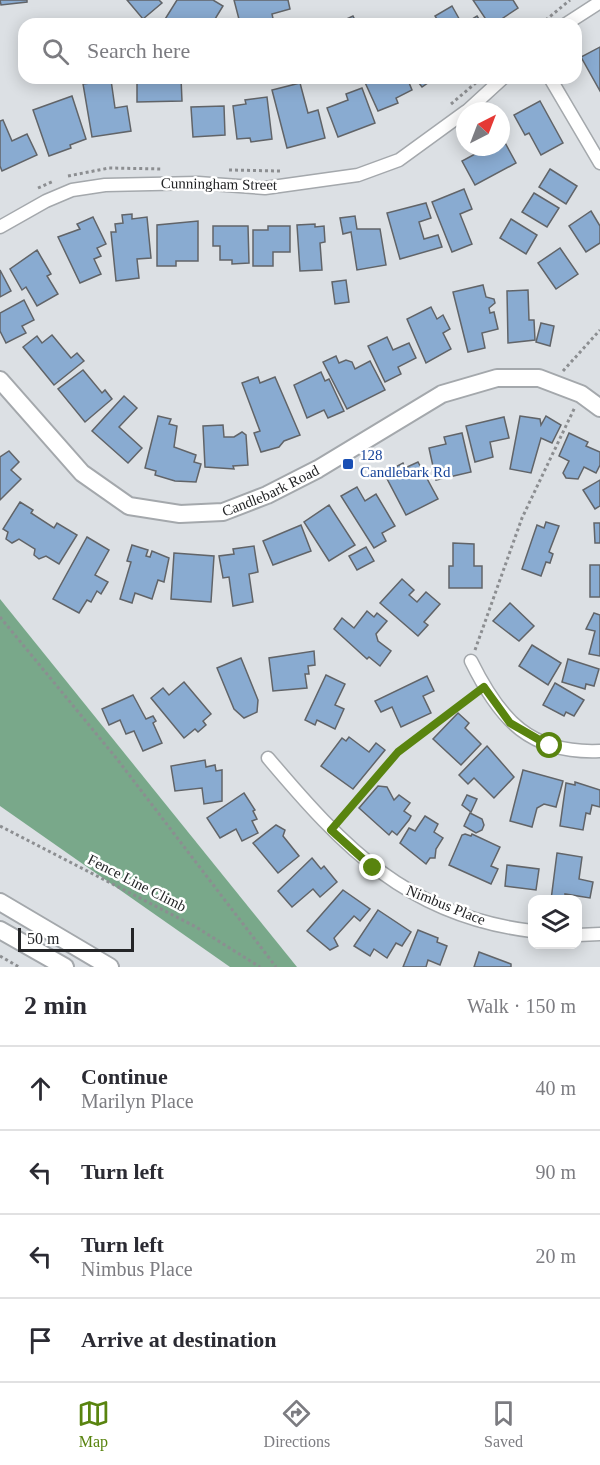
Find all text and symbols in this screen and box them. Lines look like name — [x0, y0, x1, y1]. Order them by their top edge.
search box — [18, 18, 582, 84]
icon: search — [39, 35, 72, 68]
text: Search here — [87, 38, 190, 63]
north arrow — [456, 102, 510, 156]
street label: Cunningham Street — [161, 175, 278, 193]
place label: 128 Candlebark Rd — [360, 447, 451, 480]
marker: 128 Candlebark Rd — [341, 457, 355, 471]
street label: Candlebark Road — [220, 462, 322, 520]
route start — [536, 732, 562, 758]
street label: Fence Line Climb — [85, 851, 189, 915]
route end — [359, 854, 385, 880]
street label: Nimbus Place — [404, 882, 488, 928]
map controls — [528, 895, 582, 949]
button: layers — [528, 895, 582, 949]
scale bar — [18, 925, 134, 952]
text: 50 m — [27, 930, 59, 947]
text: 2 min — [24, 991, 87, 1020]
text: Walk · 150 m — [467, 995, 576, 1017]
text: Continue — [81, 1064, 168, 1089]
icon: ahead — [24, 1072, 57, 1105]
text: 40 m — [535, 1077, 576, 1099]
text: Marilyn Place — [81, 1090, 194, 1112]
icon: left — [24, 1156, 57, 1189]
text: Turn left — [81, 1159, 164, 1184]
text: 90 m — [535, 1161, 576, 1183]
text: Turn left — [81, 1232, 164, 1257]
icon: left — [24, 1240, 57, 1273]
text: 20 m — [535, 1245, 576, 1267]
text: Nimbus Place — [81, 1258, 193, 1280]
icon: arrive — [24, 1324, 57, 1357]
text: Arrive at destination — [81, 1327, 277, 1352]
tab: Map — [77, 1397, 110, 1451]
tab: Directions — [264, 1397, 330, 1451]
tab: Saved — [484, 1397, 523, 1451]

